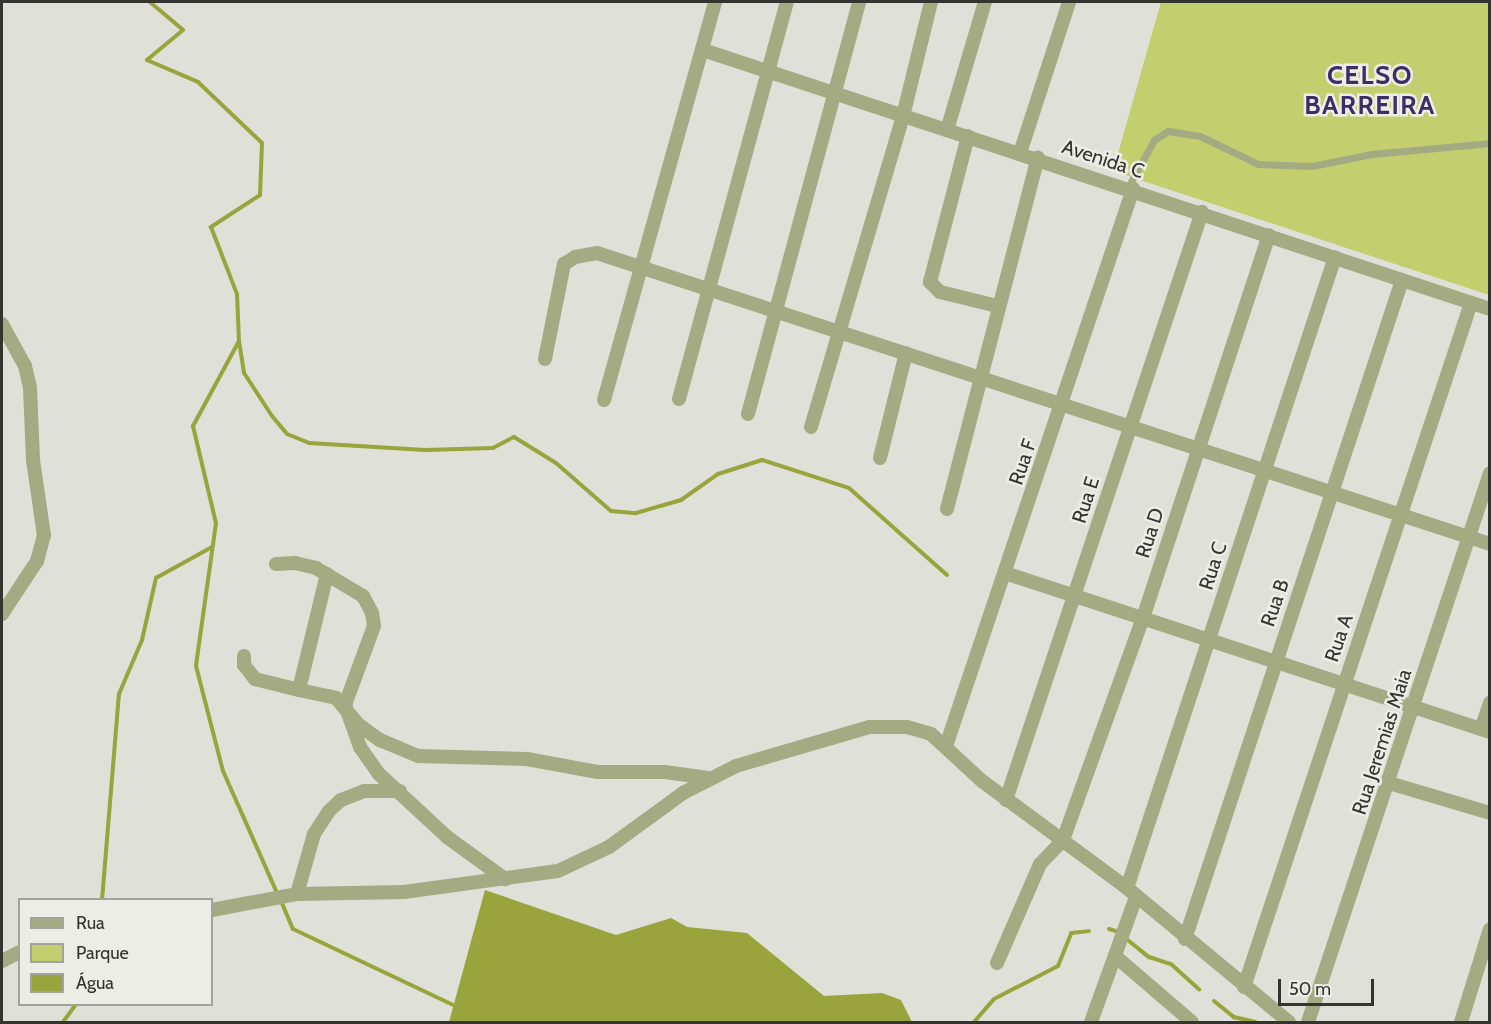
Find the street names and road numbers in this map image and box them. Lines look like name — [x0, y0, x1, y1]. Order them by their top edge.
street label: Avenida C — [1059, 135, 1147, 183]
street label: Rua F — [1004, 436, 1042, 488]
street label: Rua E — [1067, 474, 1105, 526]
street label: Rua D — [1131, 505, 1169, 561]
street label: Rua C — [1194, 539, 1232, 593]
street label: Rua B — [1256, 576, 1294, 630]
street label: Rua A — [1320, 611, 1358, 665]
street label: Rua Jeremias Maia — [1347, 666, 1417, 818]

